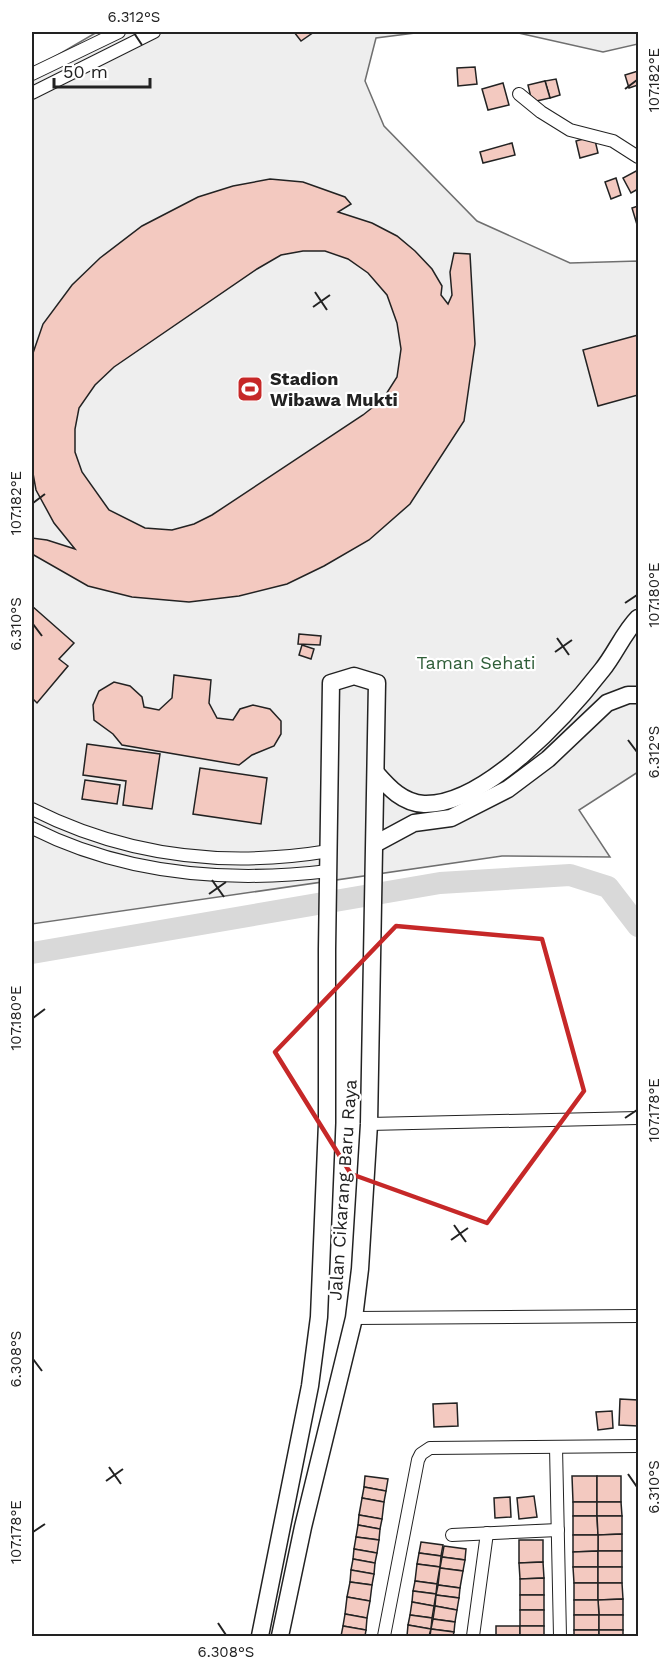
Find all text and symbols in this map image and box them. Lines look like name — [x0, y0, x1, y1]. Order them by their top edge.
text: 6.312°S — [108, 8, 160, 26]
text: 107.182°E — [645, 48, 663, 112]
scale bar — [54, 51, 150, 89]
text: 50 m — [63, 61, 108, 82]
place label: Stadion Wibawa Mukti — [270, 368, 398, 410]
sports icon: Stadion Wibawa Mukti — [235, 374, 265, 404]
text: 107.182°E — [7, 471, 25, 535]
text: 107.180°E — [645, 563, 663, 627]
text: 6.310°S — [7, 597, 25, 651]
park label: Taman Sehati — [416, 652, 536, 673]
text: 6.312°S — [645, 726, 663, 778]
text: 107.180°E — [7, 986, 25, 1050]
text: 107.178°E — [645, 1078, 663, 1142]
street label: Jalan Cikarang Baru Raya — [324, 1079, 361, 1301]
text: 6.308°S — [7, 1331, 25, 1387]
text: 6.310°S — [645, 1460, 663, 1514]
text: 107.178°E — [7, 1500, 25, 1564]
text: 6.308°S — [198, 1643, 254, 1661]

